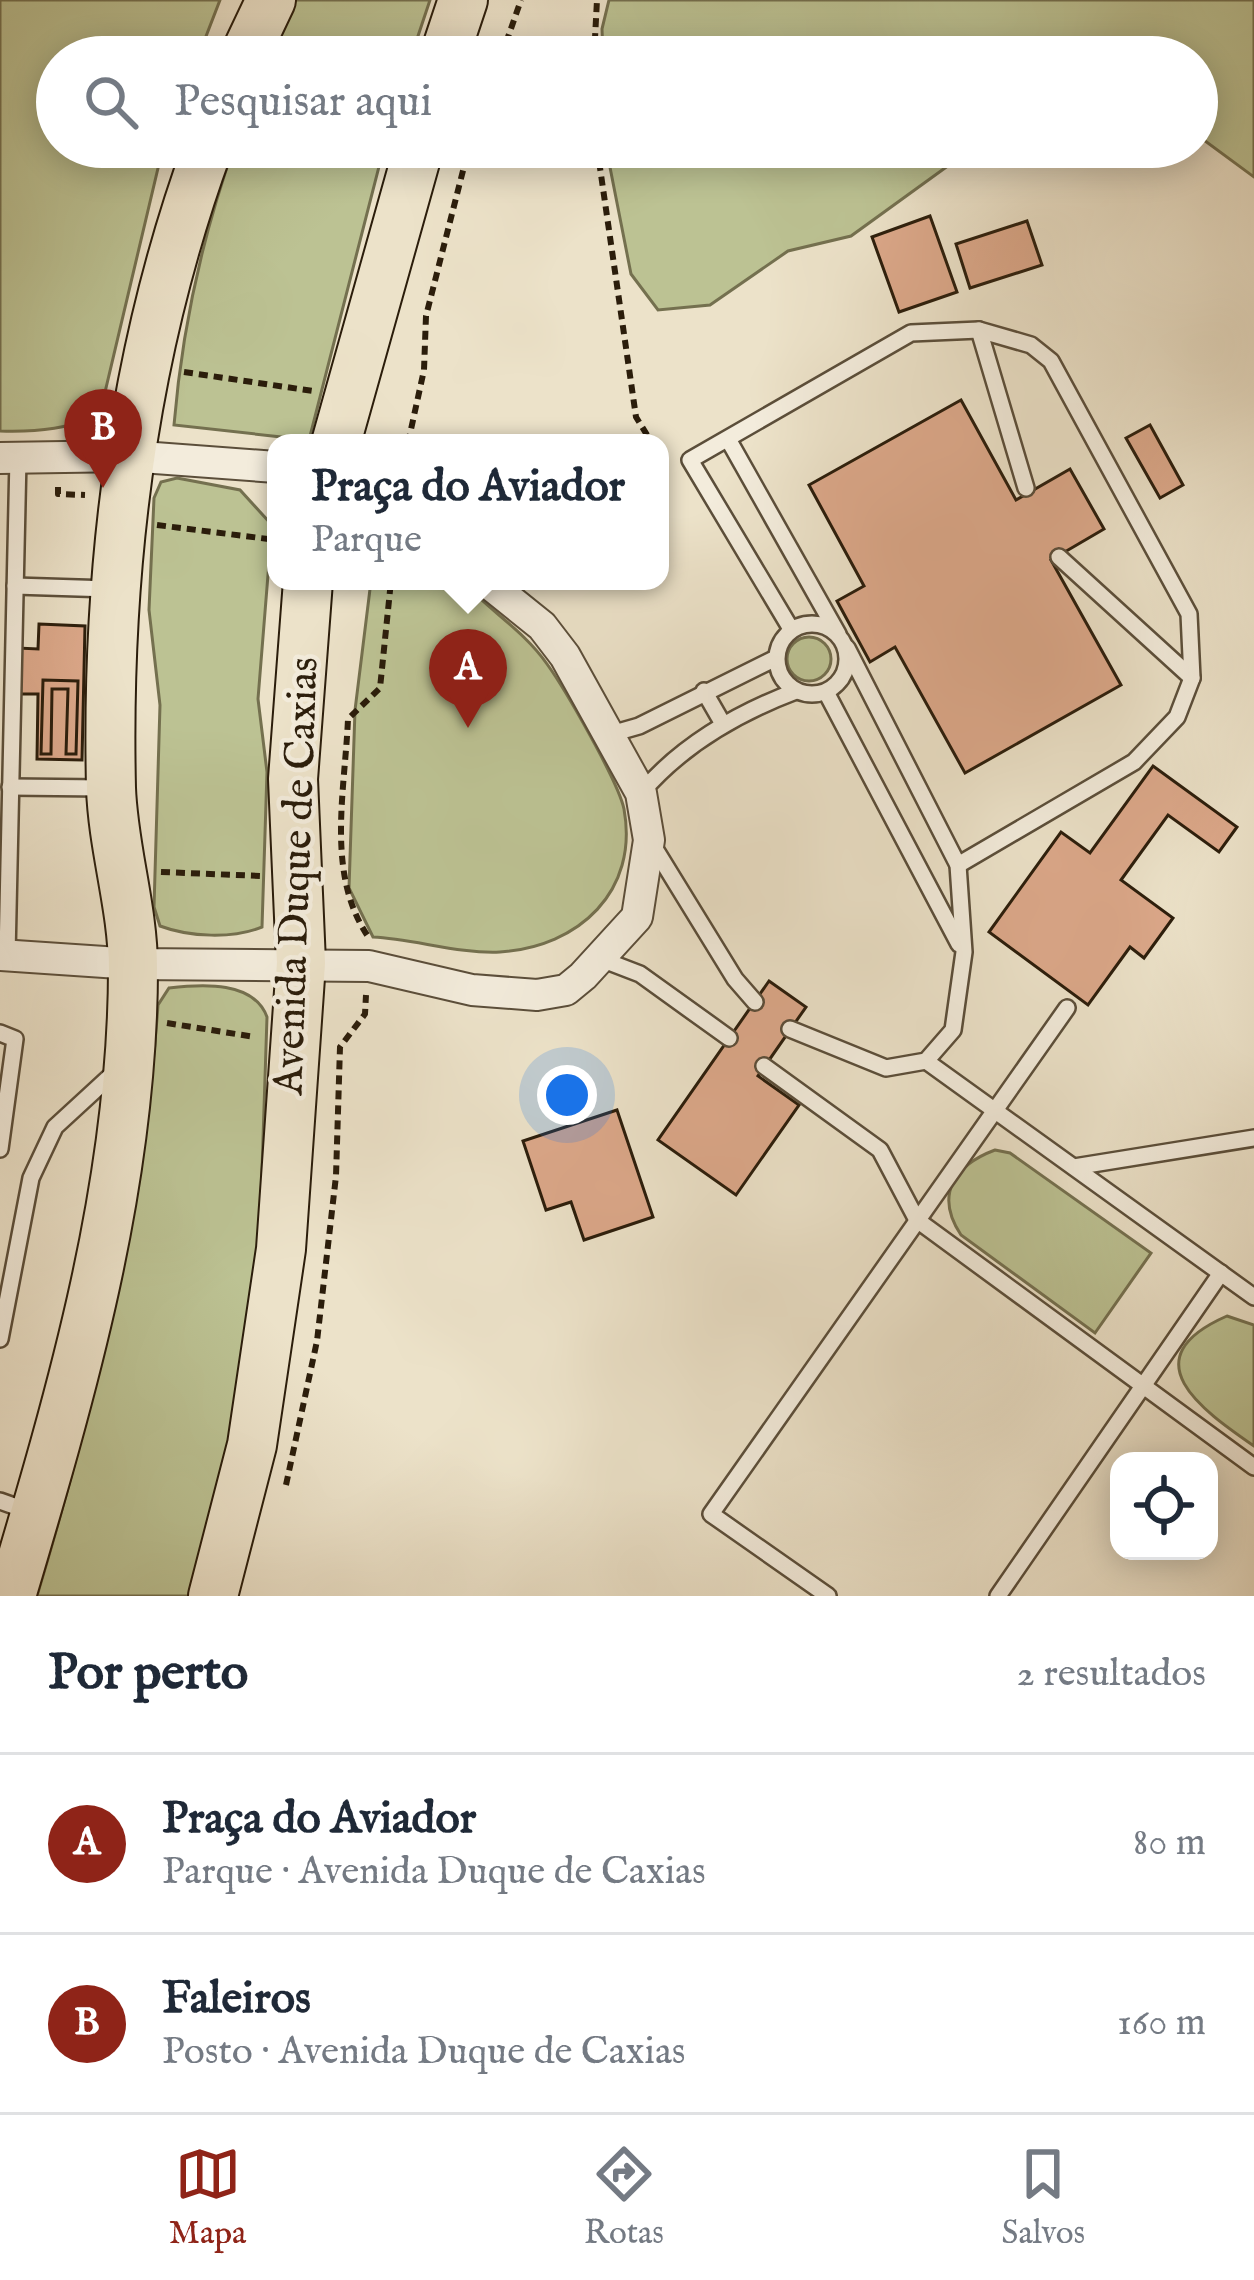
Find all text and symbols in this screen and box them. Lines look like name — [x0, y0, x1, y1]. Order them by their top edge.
search box — [36, 36, 1218, 168]
icon: search — [78, 69, 144, 135]
text: Pesquisar aqui — [174, 74, 432, 131]
pin: B — [64, 389, 142, 488]
popup — [267, 434, 669, 590]
text: Praça do Aviador — [311, 459, 625, 516]
text: Parque — [311, 516, 422, 565]
pin: A — [429, 629, 507, 728]
street label: Avenida Duque de Caxias — [263, 656, 332, 1097]
your location — [537, 1065, 597, 1125]
map controls — [1110, 1452, 1218, 1560]
button: locate — [1110, 1452, 1218, 1560]
text: Por perto — [48, 1642, 248, 1707]
text: 2 resultados — [1017, 1650, 1206, 1699]
text: Praça do Aviador — [162, 1791, 476, 1848]
text: A — [74, 1819, 100, 1868]
text: 80 m — [1133, 1819, 1206, 1868]
text: Parque · Avenida Duque de Caxias — [162, 1848, 706, 1897]
text: Faleiros — [162, 1971, 311, 2028]
text: B — [74, 1999, 100, 2048]
text: 160 m — [1117, 1999, 1206, 2048]
text: Posto · Avenida Duque de Caxias — [162, 2028, 686, 2077]
tab: Mapa — [169, 2141, 246, 2255]
tab: Rotas — [584, 2141, 664, 2255]
tab: Salvos — [1002, 2141, 1085, 2255]

